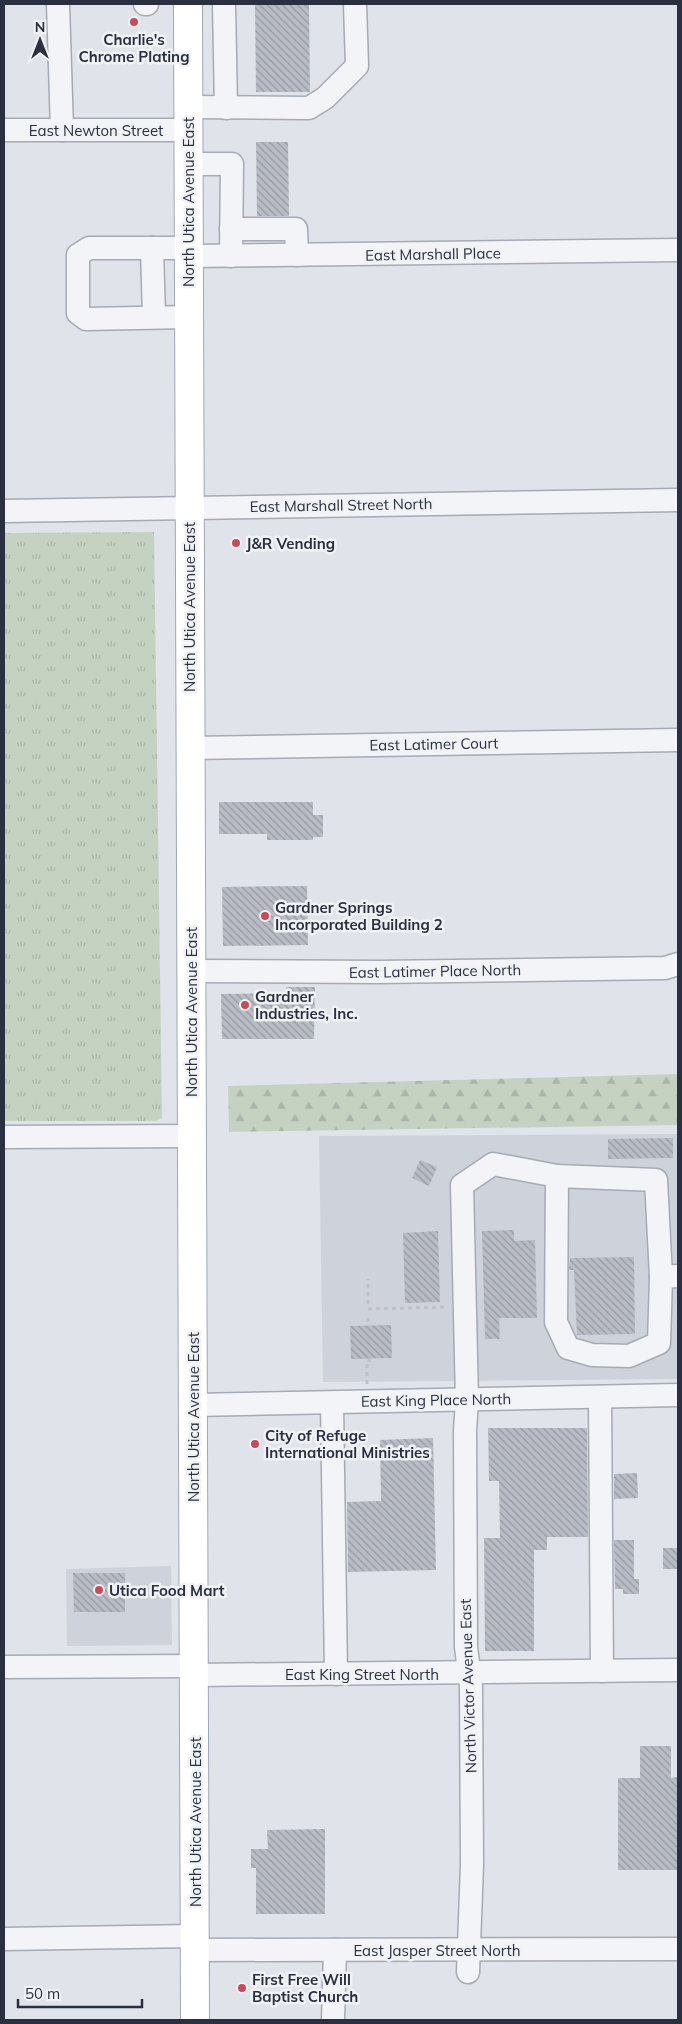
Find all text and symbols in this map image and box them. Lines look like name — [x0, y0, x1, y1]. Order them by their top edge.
north arrow — [15, 15, 65, 65]
marker: Charlie's Chrome Plating — [128, 16, 140, 28]
text: N — [35, 18, 45, 36]
place label: Charlie's Chrome Plating — [79, 30, 189, 66]
street label: North Utica Avenue East — [179, 117, 198, 287]
street label: East Newton Street — [29, 121, 163, 140]
street label: East Marshall Place — [365, 243, 501, 265]
street label: East Marshall Street North — [249, 494, 433, 516]
street label: North Utica Avenue East — [180, 522, 199, 692]
place label: J&R Vending — [246, 534, 335, 553]
marker: J&R Vending — [230, 537, 242, 549]
street label: East Latimer Court — [369, 733, 499, 755]
place label: Gardner Springs Incorporated Building 2 — [275, 898, 443, 934]
marker: Gardner Springs Incorporated Building 2 — [259, 910, 271, 922]
street label: North Utica Avenue East — [182, 927, 201, 1097]
street label: East Latimer Place North — [349, 960, 521, 982]
place label: Gardner Industries, Inc. — [255, 987, 358, 1023]
marker: Gardner Industries, Inc. — [239, 999, 251, 1011]
street label: North Utica Avenue East — [184, 1332, 203, 1502]
street label: East King Place North — [361, 1389, 511, 1411]
place label: City of Refuge International Ministries — [265, 1426, 430, 1462]
marker: City of Refuge International Ministries — [249, 1438, 261, 1450]
place label: Utica Food Mart — [109, 1581, 225, 1600]
marker: Utica Food Mart — [93, 1584, 105, 1596]
street label: North Victor Avenue East — [455, 1598, 481, 1774]
street label: East King Street North — [285, 1665, 439, 1684]
street label: North Utica Avenue East — [186, 1737, 205, 1907]
street label: East Jasper Street North — [353, 1941, 521, 1960]
place label: First Free Will Baptist Church — [252, 1970, 358, 2006]
scale bar — [18, 1976, 141, 2008]
marker: First Free Will Baptist Church — [236, 1982, 248, 1994]
text: 50 m — [25, 1984, 60, 2003]

